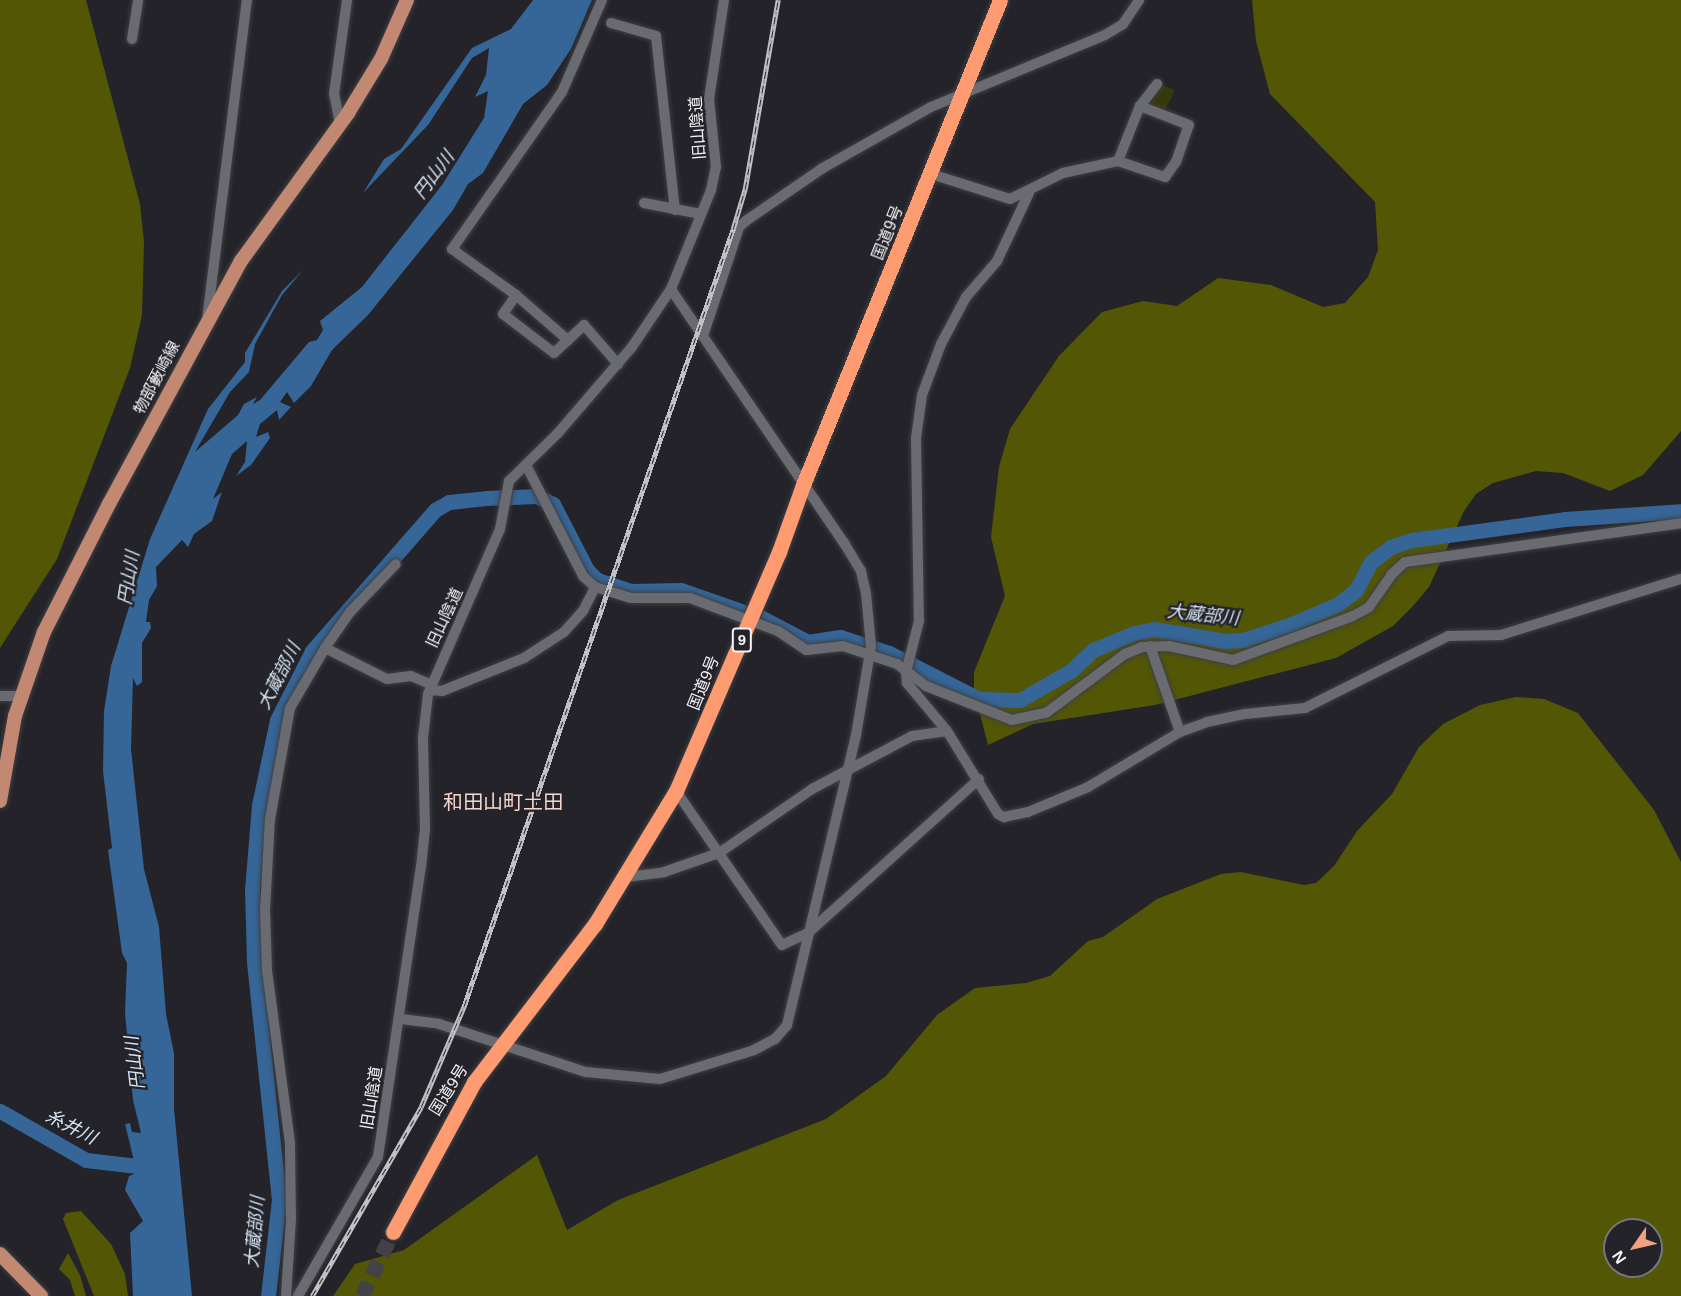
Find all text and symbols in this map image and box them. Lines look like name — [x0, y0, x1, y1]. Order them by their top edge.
street label: 旧山陰道 — [686, 95, 710, 161]
water label: 円山川 — [409, 147, 459, 203]
street label: 国道9号 — [868, 203, 908, 263]
street label: 物部藪崎線 — [130, 338, 184, 418]
water label: 円山川 — [114, 550, 144, 606]
street label: 旧山陰道 — [423, 585, 467, 651]
water label: 大蔵部川 — [1166, 600, 1240, 630]
road number: 9 — [732, 628, 752, 652]
water label: 大蔵部川 — [253, 639, 305, 713]
street label: 国道9号 — [684, 653, 724, 713]
district label: 和田山町土田 — [443, 790, 563, 814]
water label: 円山川 — [121, 1035, 149, 1091]
street label: 国道9号 — [426, 1061, 472, 1119]
street label: 旧山陰道 — [358, 1065, 386, 1131]
water label: 糸井川 — [42, 1105, 100, 1149]
water label: 大蔵部川 — [241, 1195, 269, 1269]
north arrow — [1603, 1218, 1663, 1278]
text: N — [1609, 1248, 1630, 1267]

